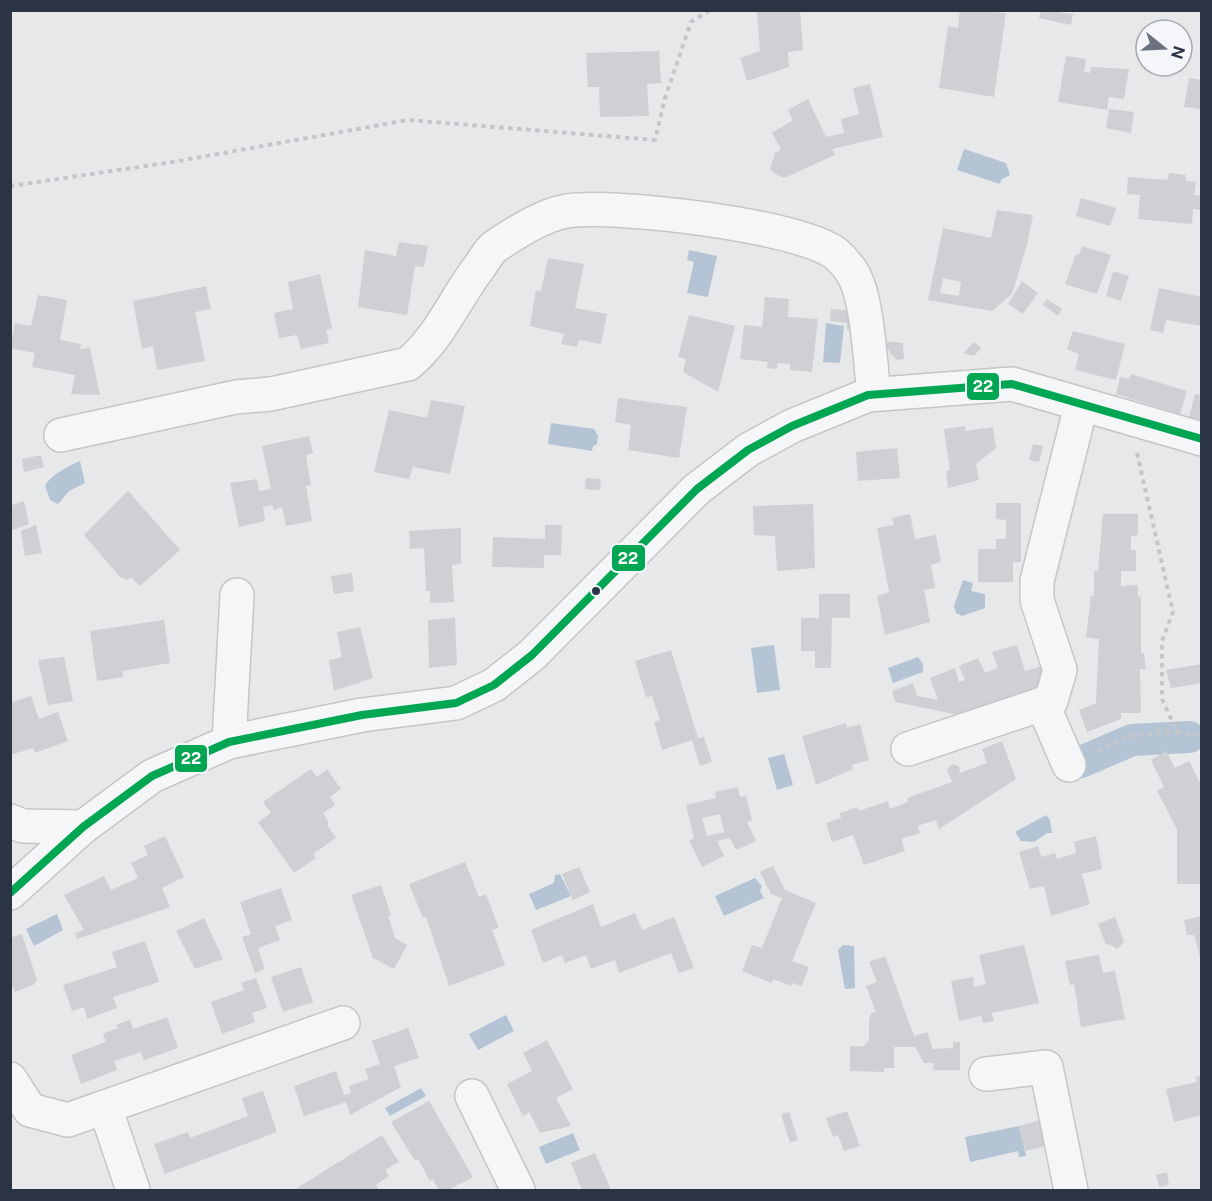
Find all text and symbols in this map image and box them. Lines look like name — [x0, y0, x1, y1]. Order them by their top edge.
north arrow — [1134, 18, 1194, 78]
text: N — [1167, 44, 1189, 61]
line badge: 22 — [966, 372, 1000, 401]
text: 22 — [973, 377, 993, 396]
line badge: 22 — [611, 544, 646, 572]
text: 22 — [618, 549, 638, 568]
unlabelled marker — [590, 585, 602, 597]
line badge: 22 — [174, 744, 208, 773]
text: 22 — [181, 749, 201, 768]

